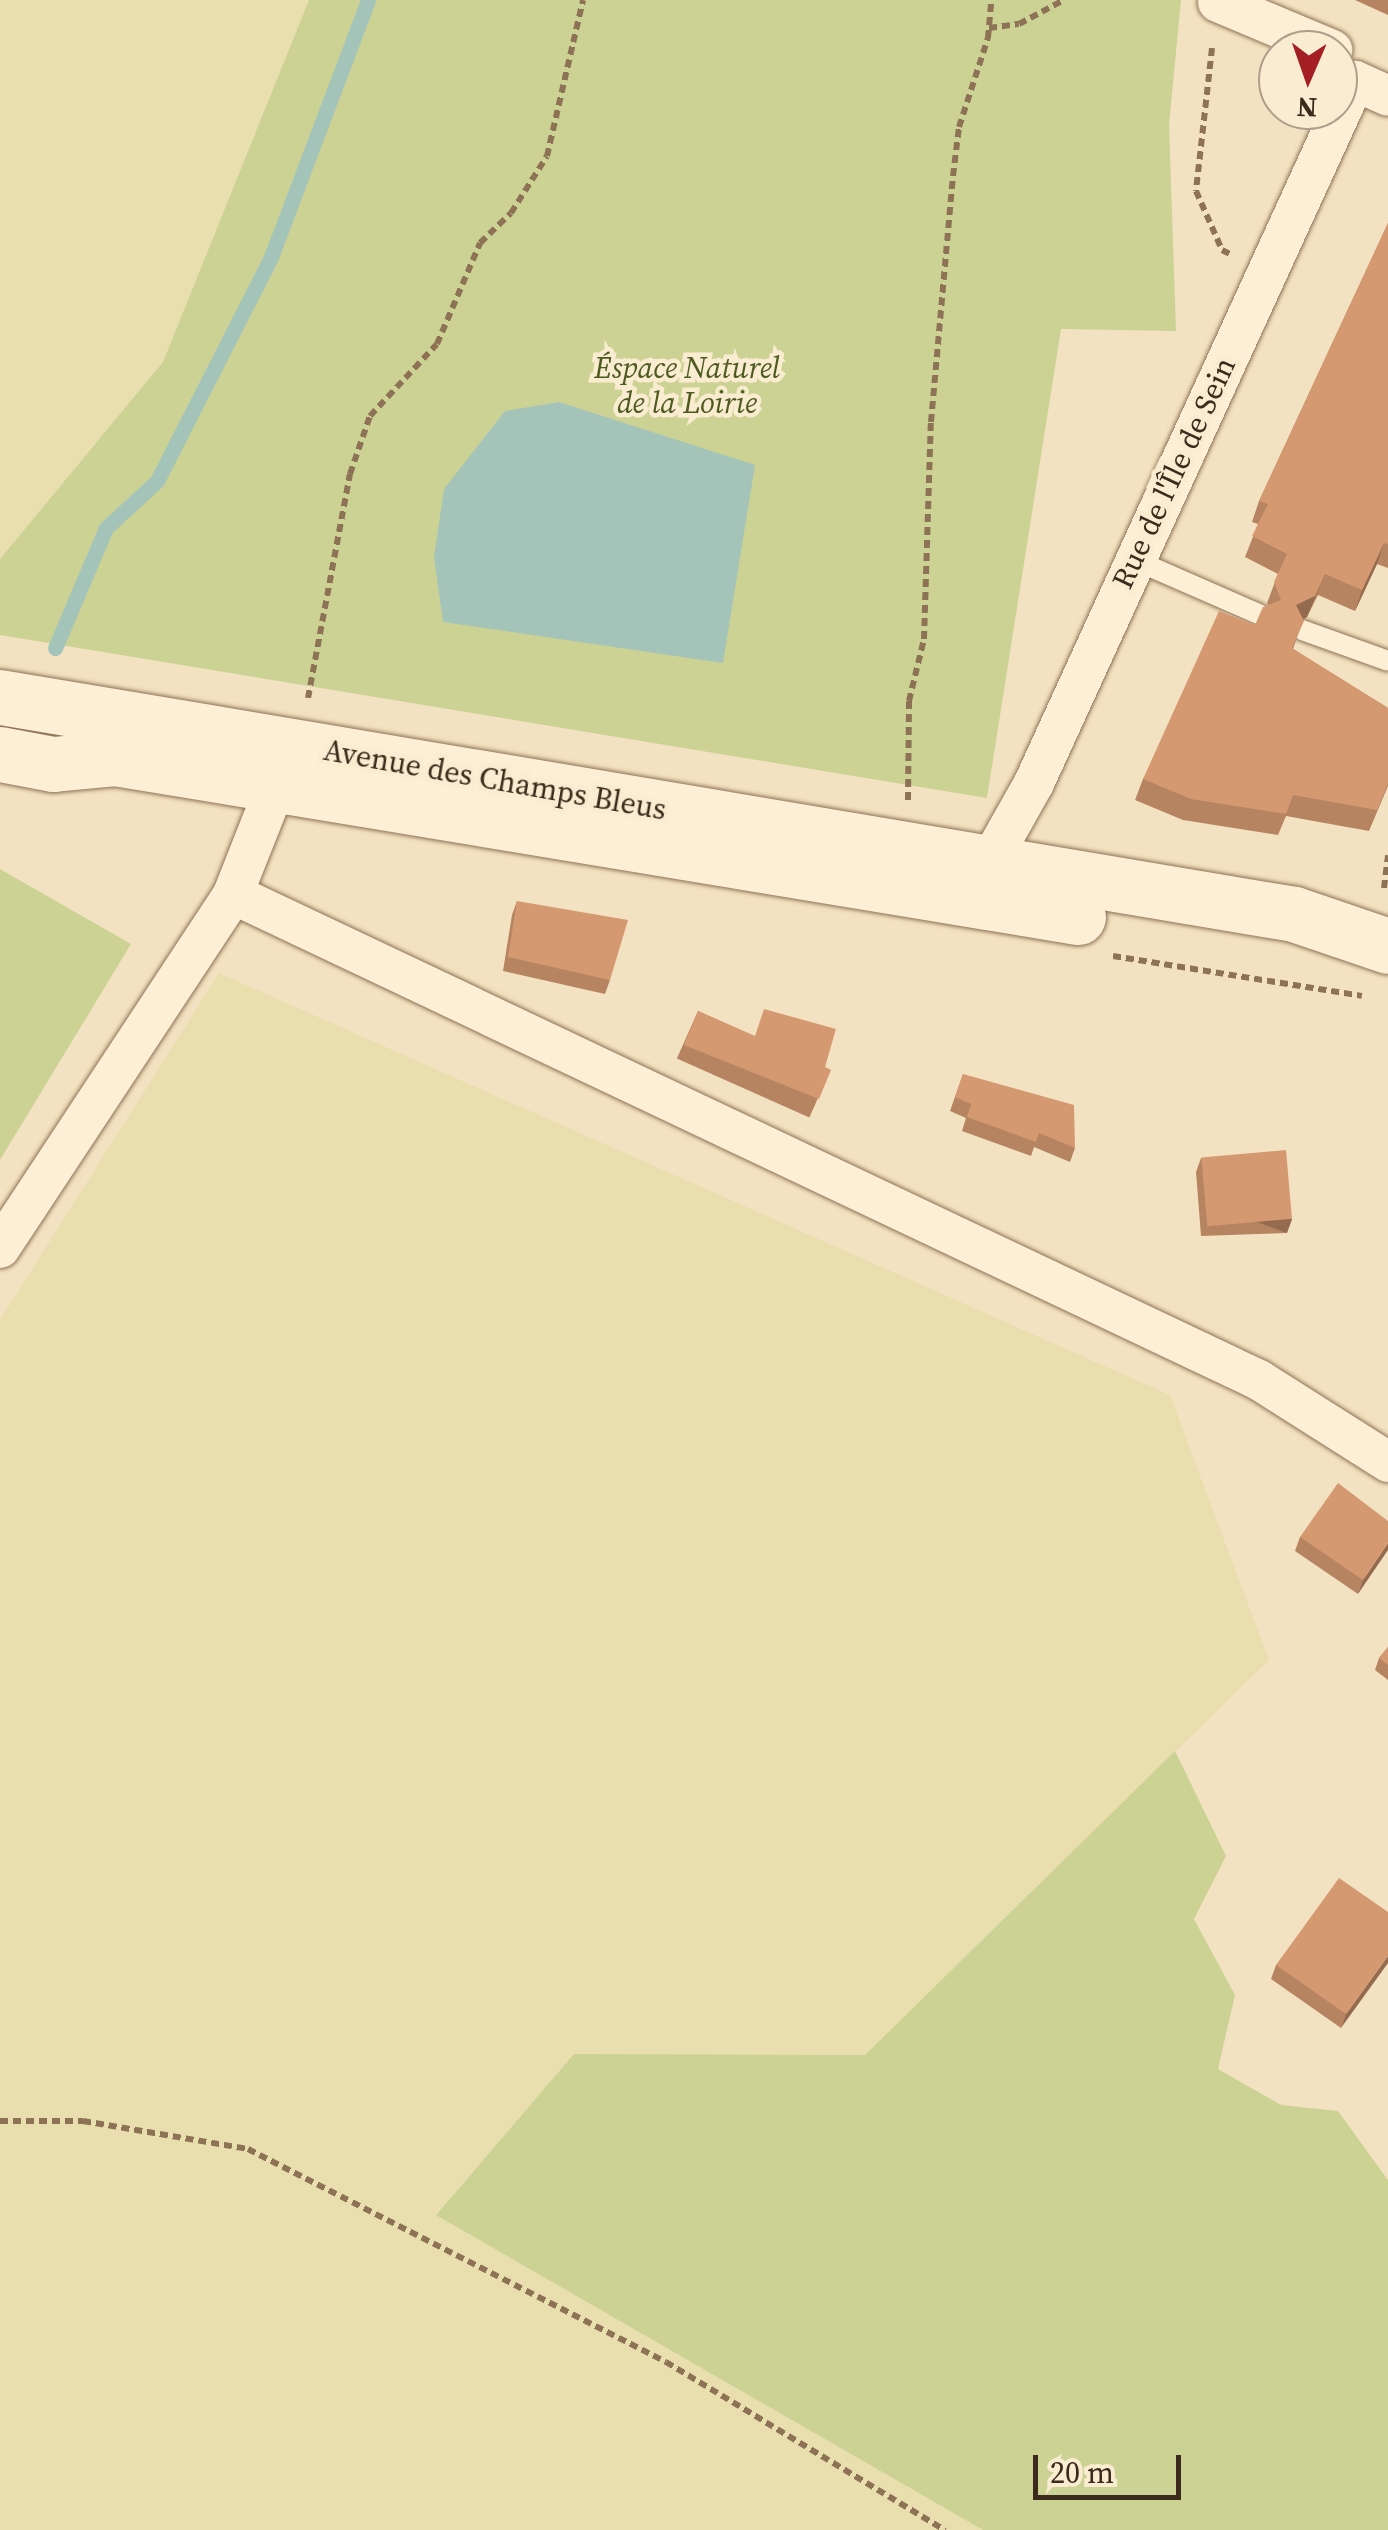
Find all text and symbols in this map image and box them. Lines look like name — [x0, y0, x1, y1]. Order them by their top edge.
north arrow — [1258, 30, 1358, 130]
text: N — [1296, 89, 1318, 127]
park label: Éspace Naturel de la Loirie — [594, 350, 780, 420]
street label: Rue de l'Île de Sein — [1105, 352, 1243, 594]
street label: Avenue des Champs Bleus — [321, 732, 669, 828]
scale bar — [1038, 2435, 1186, 2497]
text: 20 m — [1050, 2452, 1114, 2493]

